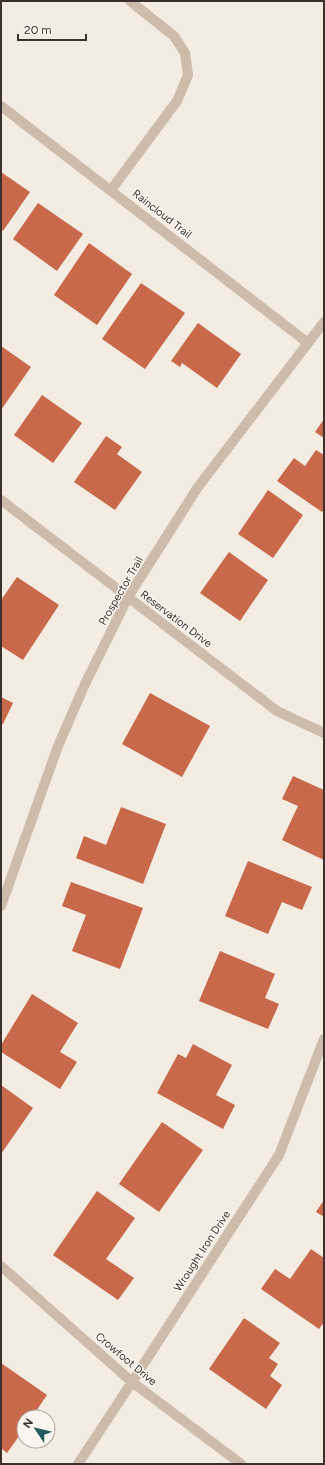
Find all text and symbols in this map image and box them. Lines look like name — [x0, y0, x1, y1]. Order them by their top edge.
scale bar — [18, 16, 86, 42]
text: 20 m — [24, 23, 52, 37]
street label: Raincloud Trail — [130, 187, 194, 241]
street label: Prospector Trail — [96, 554, 146, 628]
street label: Reservation Drive — [138, 588, 214, 650]
street label: Wrought Iron Drive — [171, 1208, 233, 1294]
street label: Crowfoot Drive — [93, 1330, 159, 1388]
north arrow — [16, 1409, 56, 1449]
text: N — [20, 1416, 36, 1431]

